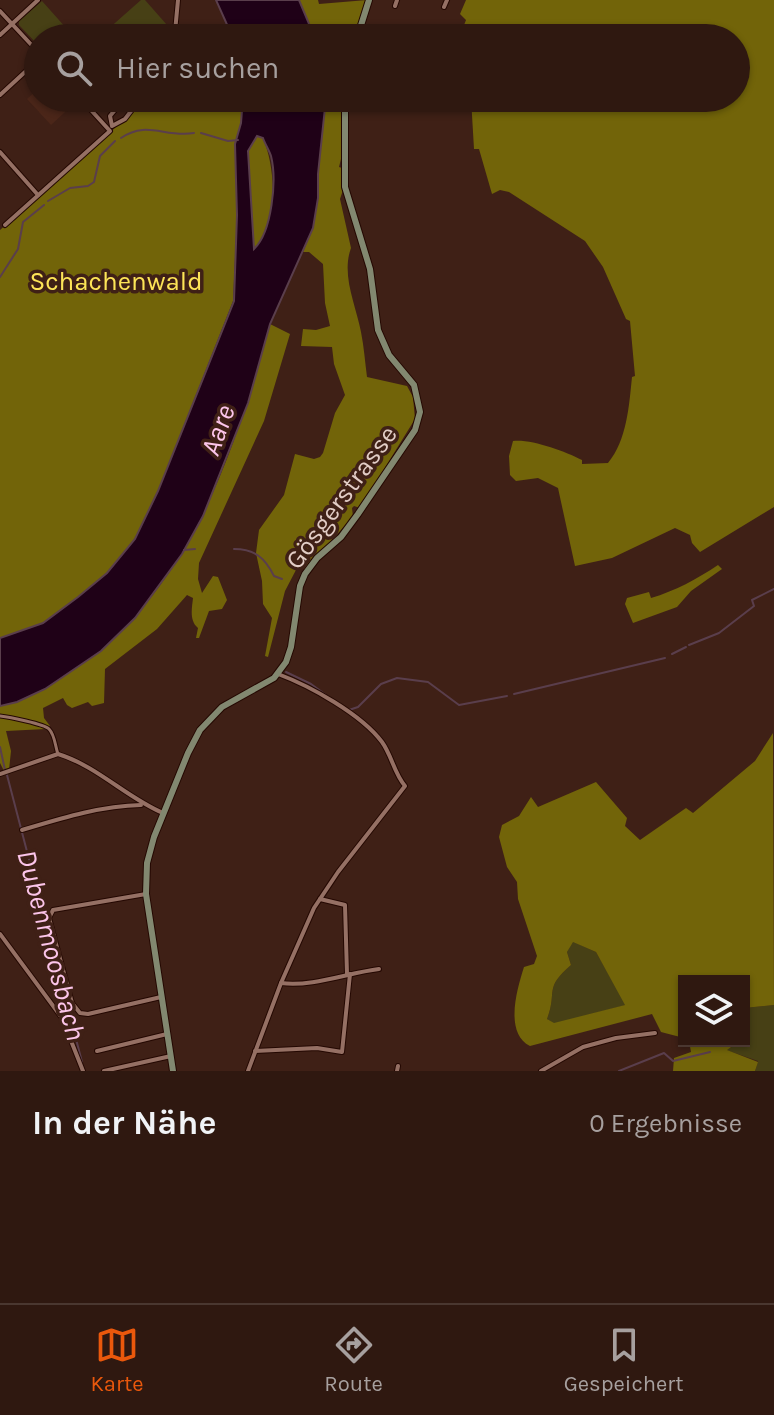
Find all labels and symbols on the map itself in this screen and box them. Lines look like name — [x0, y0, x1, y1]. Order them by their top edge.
park label: Schachenwald — [29, 266, 203, 297]
water label: Aare — [193, 400, 242, 460]
street label: Gösgerstrasse — [279, 419, 404, 575]
water label: Dubenmoosbach — [10, 846, 93, 1044]

